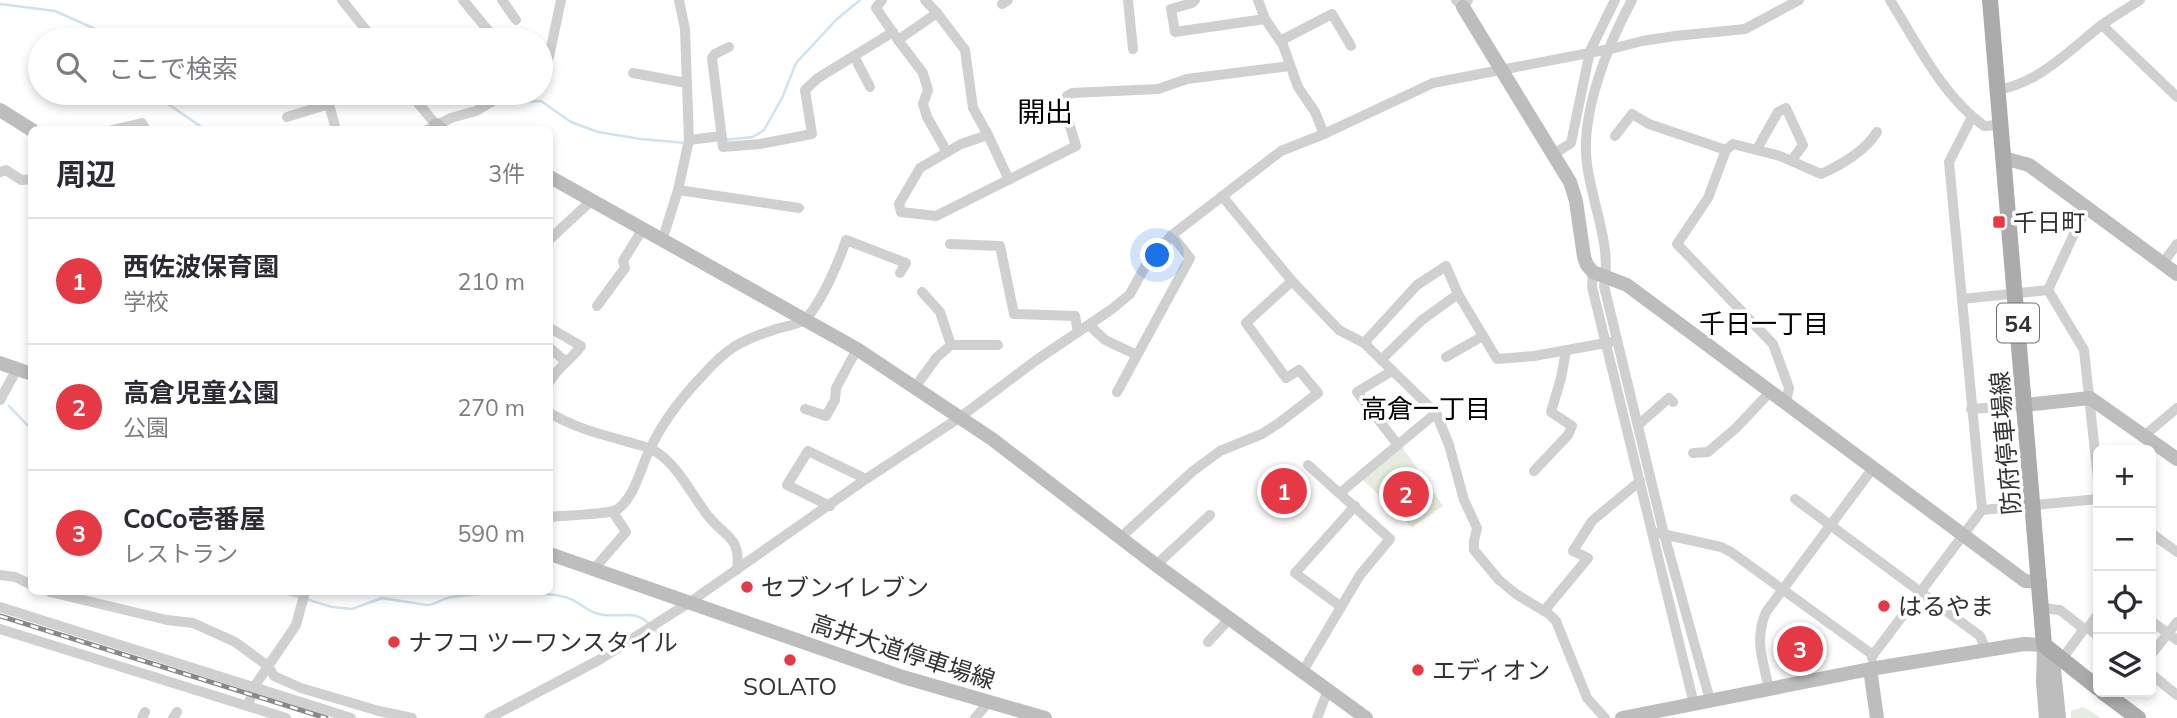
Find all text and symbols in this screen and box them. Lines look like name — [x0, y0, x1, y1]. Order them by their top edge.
search box — [28, 28, 553, 105]
icon: search — [52, 48, 90, 86]
text: ここで検索 — [108, 52, 238, 85]
district label: 開出 — [1017, 94, 1073, 129]
text: 周辺 — [56, 155, 116, 193]
text: 3件 — [488, 159, 525, 188]
place label: 千日町 — [2013, 207, 2085, 237]
marker: 千日町 — [1991, 214, 2007, 230]
your location — [1140, 238, 1174, 272]
text: 西佐波保育園 — [123, 250, 279, 283]
text: 1 — [72, 267, 86, 296]
text: 210 m — [457, 267, 525, 296]
text: 学校 — [123, 287, 169, 316]
road number: 54 — [1997, 304, 2039, 342]
district label: 千日一丁目 — [1699, 307, 1829, 340]
street label: 防府停車場線 — [1984, 370, 2026, 516]
text: 高倉児童公園 — [123, 376, 279, 409]
district label: 高倉一丁目 — [1361, 392, 1491, 425]
text: 2 — [72, 393, 86, 422]
text: 270 m — [457, 393, 525, 422]
text: 公園 — [123, 413, 169, 442]
map controls — [2093, 445, 2156, 697]
button: + — [2093, 445, 2156, 508]
pin: 1 — [1261, 465, 1307, 517]
pin: 2 — [1383, 468, 1429, 520]
text: CoCo壱番屋 — [123, 502, 266, 535]
button: − — [2093, 508, 2156, 571]
text: 3 — [72, 519, 86, 548]
text: 590 m — [457, 519, 525, 548]
text: レストラン — [123, 539, 238, 568]
button: locate — [2093, 571, 2156, 634]
place label: セブンイレブン — [761, 572, 929, 602]
marker: セブンイレブン — [739, 579, 755, 595]
place label: はるやま — [1898, 591, 1994, 621]
marker: はるやま — [1876, 598, 1892, 614]
street label: 高井大道停車場線 — [807, 607, 999, 695]
pin: 3 — [1777, 623, 1823, 675]
place label: ナフコ ツーワンスタイル — [408, 627, 678, 657]
marker: ナフコ ツーワンスタイル — [386, 634, 402, 650]
button: layers — [2093, 634, 2156, 697]
marker: SOLATO — [782, 652, 798, 668]
place label: エディオン — [1432, 655, 1550, 685]
marker: エディオン — [1410, 662, 1426, 678]
place label: SOLATO — [743, 671, 837, 701]

